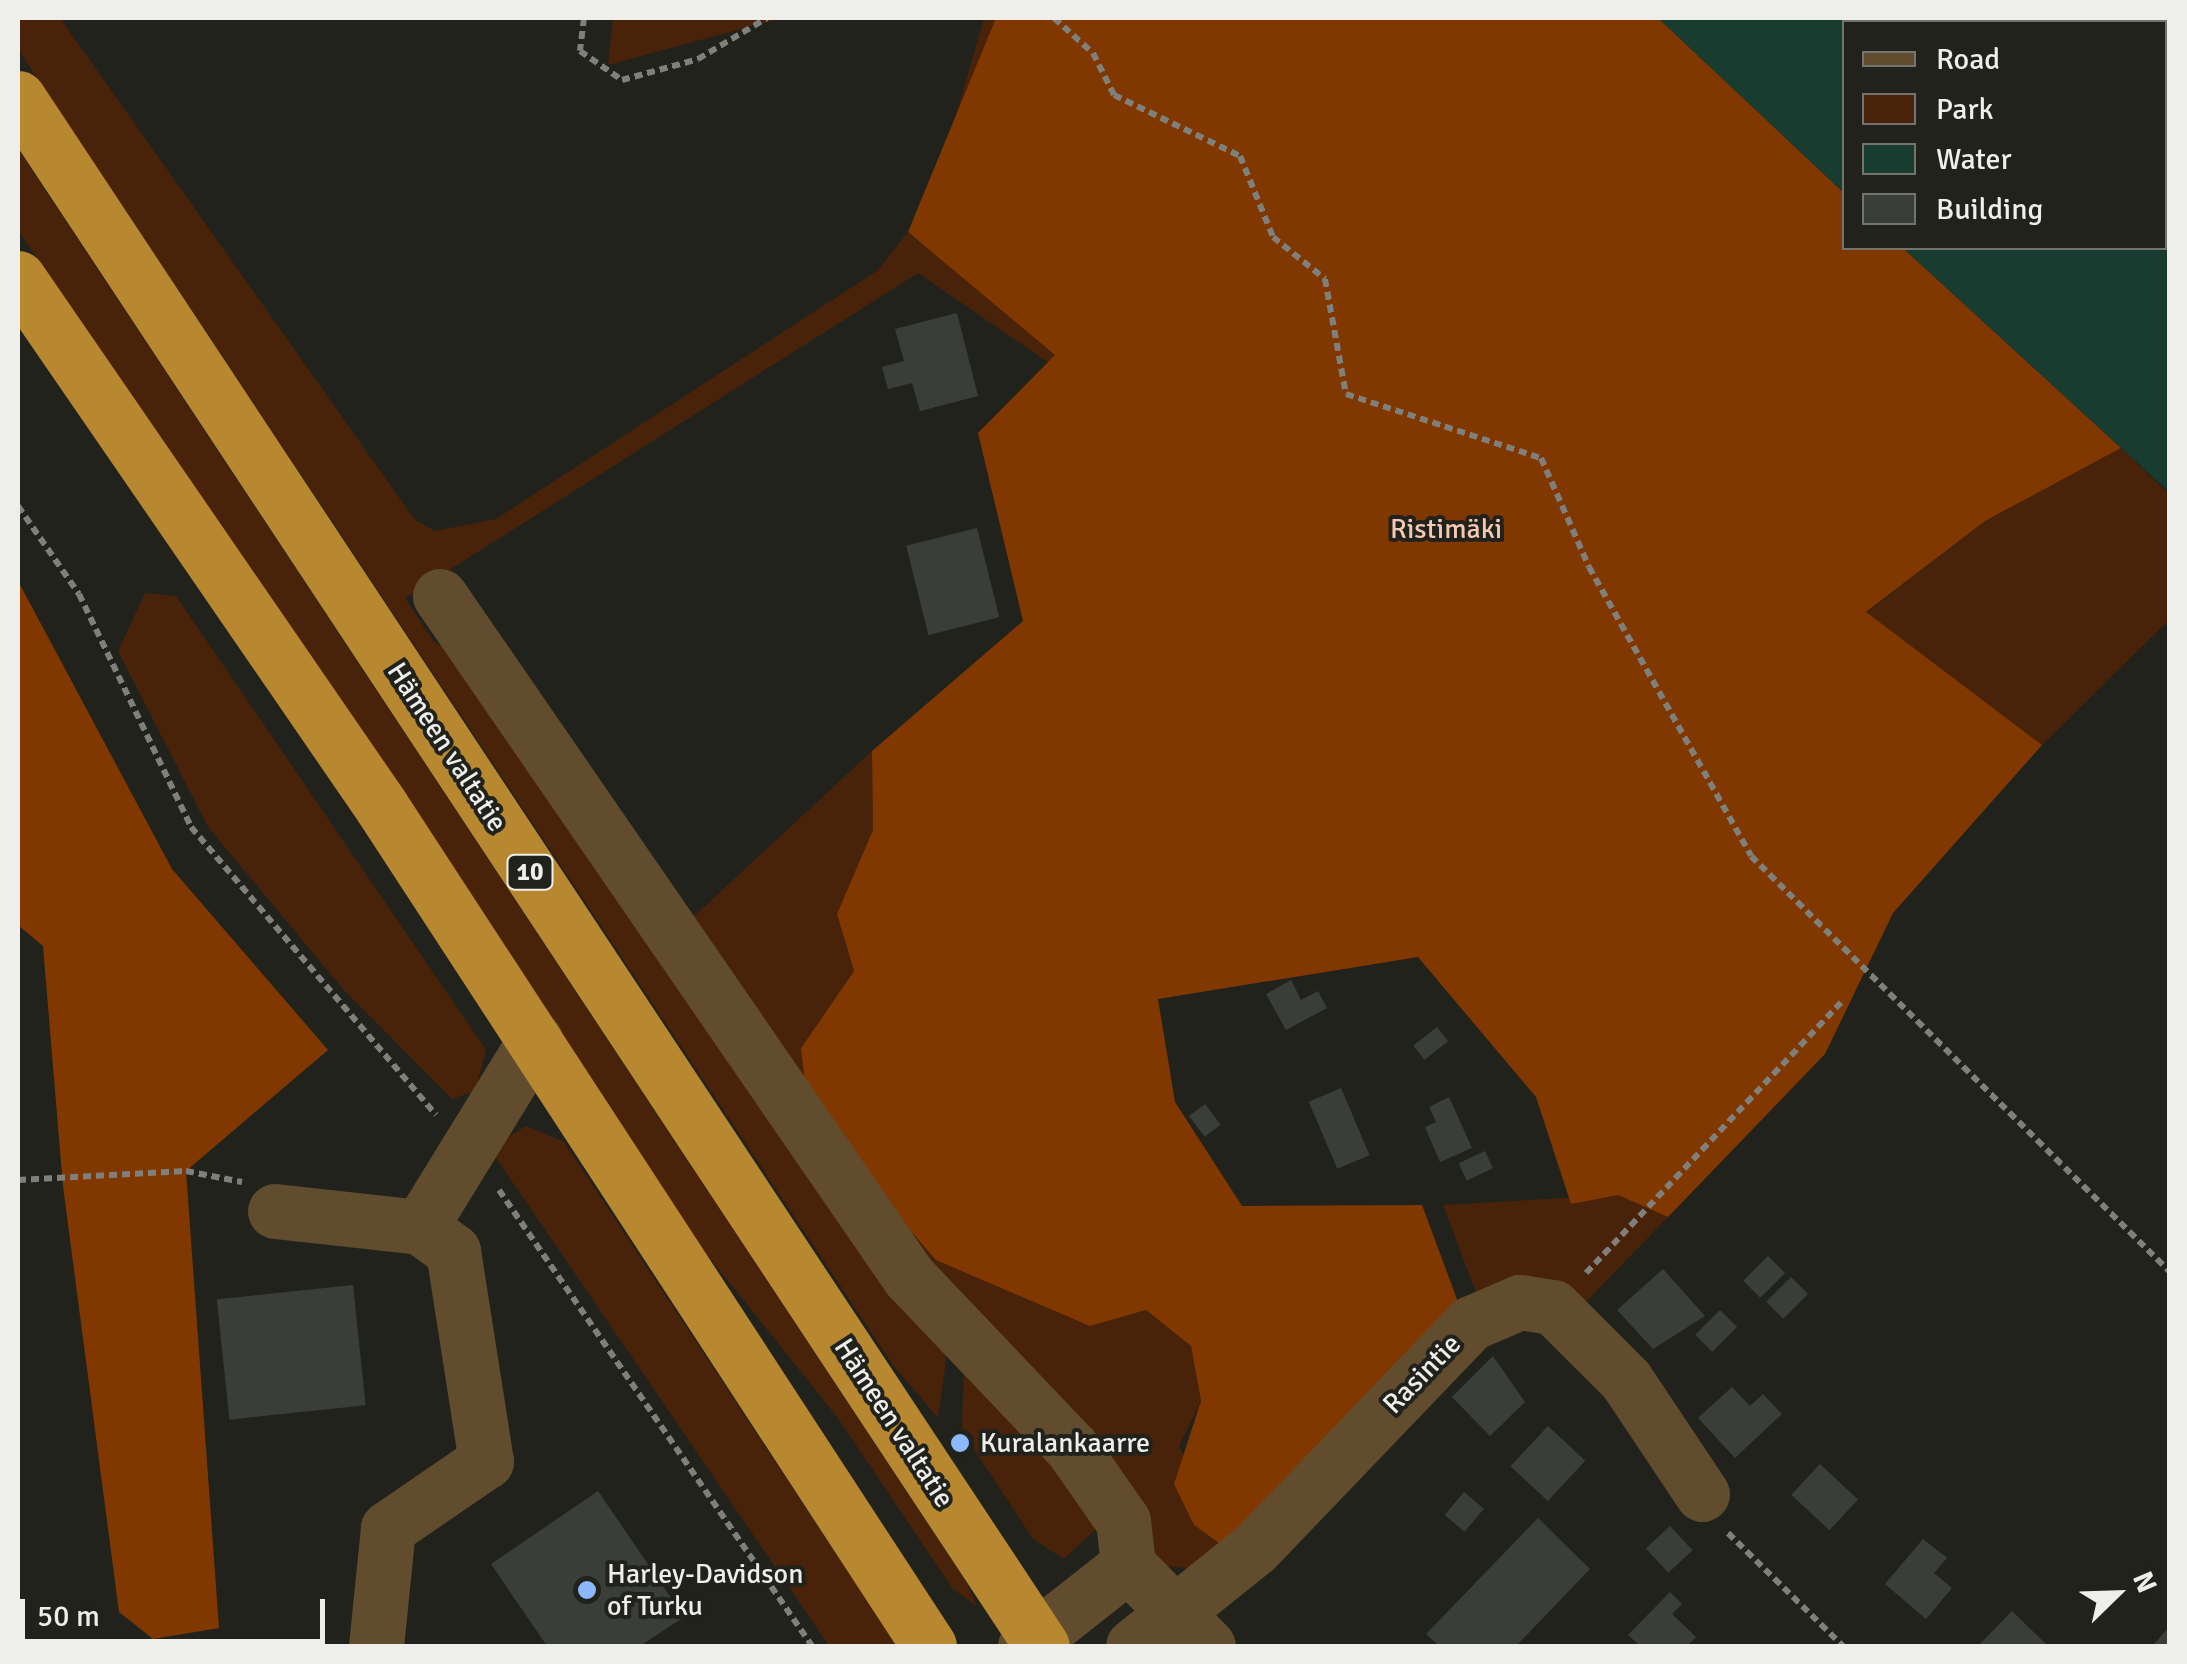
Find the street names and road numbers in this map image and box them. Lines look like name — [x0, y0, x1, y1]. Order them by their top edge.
street label: Hämeen valtatie — [380, 656, 514, 838]
road number: 10 — [505, 852, 555, 892]
street label: Rasintie — [1376, 1327, 1468, 1421]
street label: Hämeen valtatie — [827, 1332, 961, 1514]

